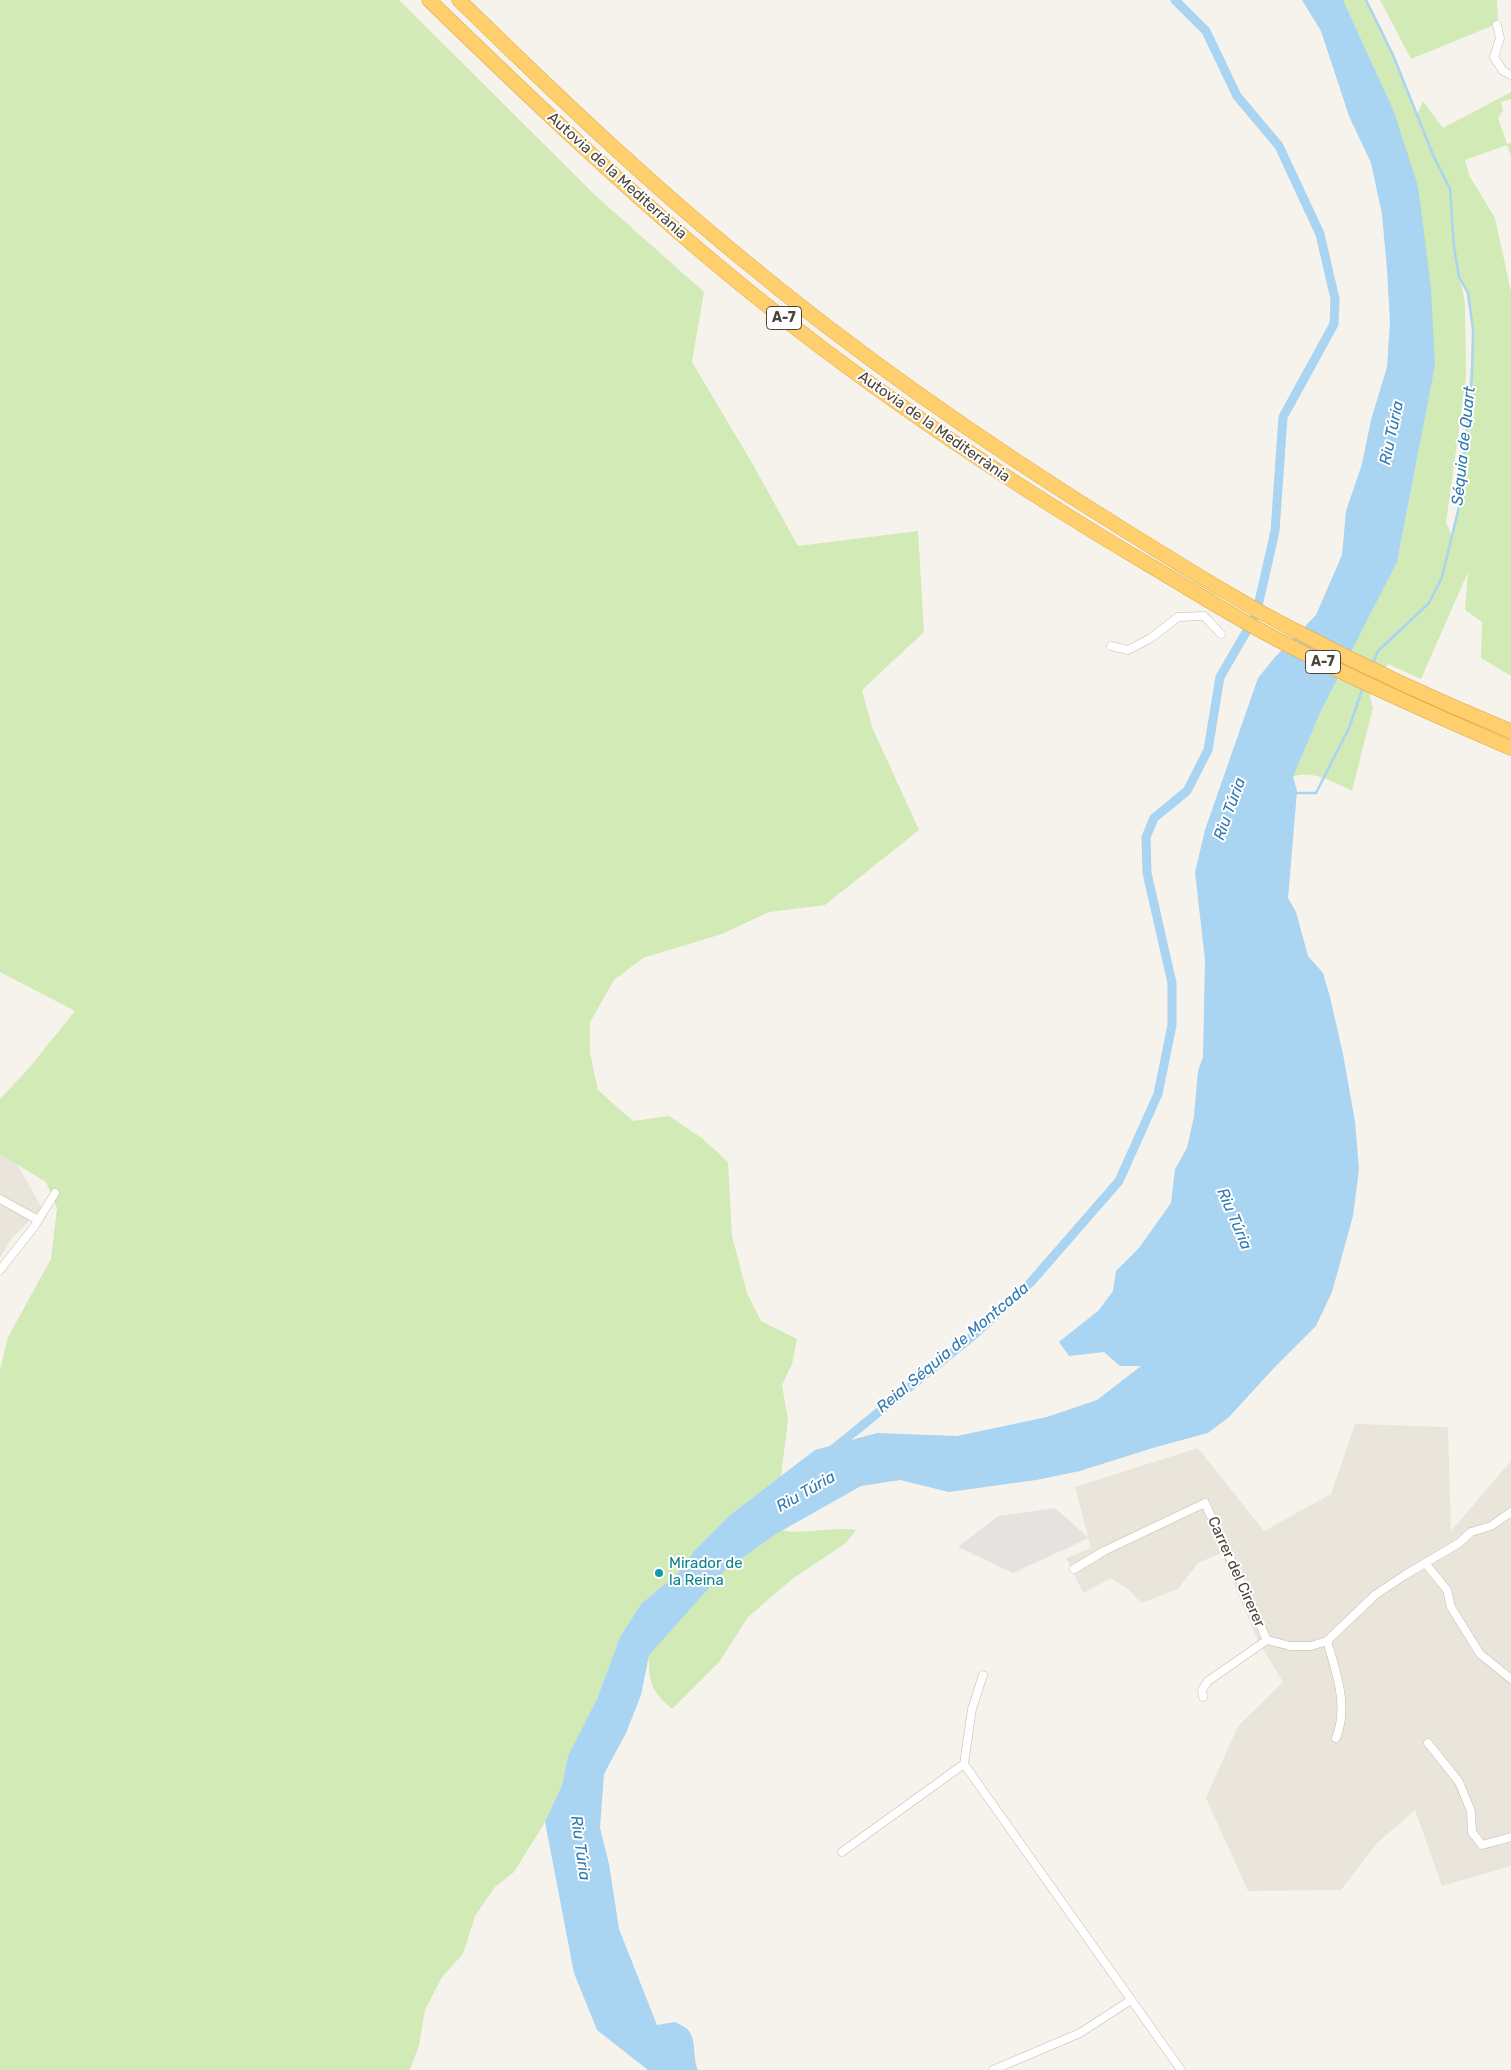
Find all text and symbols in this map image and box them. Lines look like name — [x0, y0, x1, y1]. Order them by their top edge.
street label: Autovia de la Mediterrània — [544, 109, 690, 243]
road number: A-7 — [766, 306, 802, 330]
street label: Autovia de la Mediterrània — [855, 368, 1013, 486]
water label: Séquia de Quart — [1448, 385, 1480, 507]
water label: Riu Túria — [1376, 399, 1408, 467]
road number: A-7 — [1306, 650, 1340, 674]
water label: Riu Túria — [1210, 775, 1250, 843]
water label: Riu Túria — [1212, 1185, 1256, 1253]
water label: Reial Séquia de Montcada — [873, 1279, 1033, 1417]
water label: Riu Túria — [773, 1467, 839, 1517]
street label: Carrer del Cirerer — [1204, 1514, 1268, 1630]
place label: Mirador de la Reina — [669, 1555, 743, 1590]
marker: Mirador de la Reina — [653, 1567, 665, 1579]
water label: Riu Túria — [566, 1814, 594, 1882]

